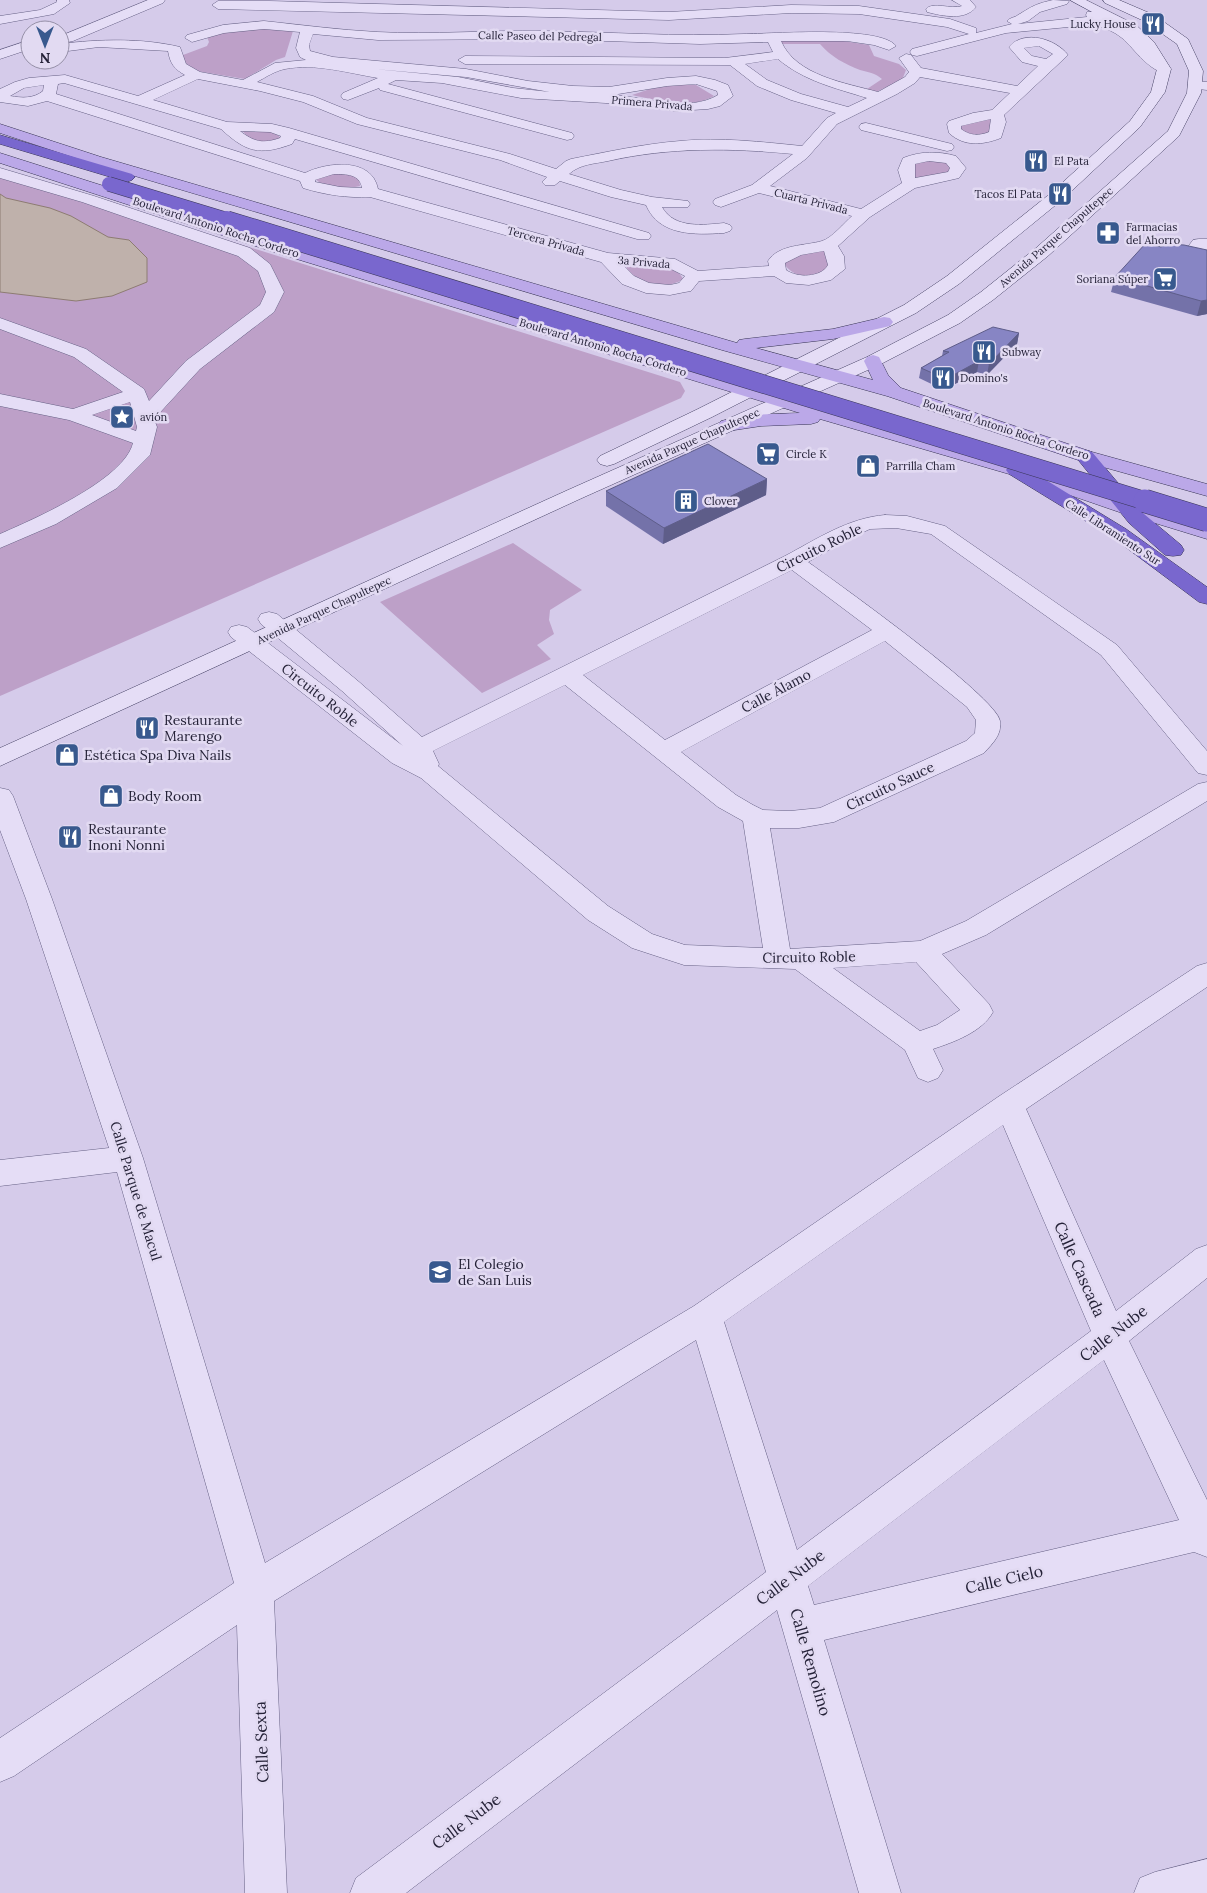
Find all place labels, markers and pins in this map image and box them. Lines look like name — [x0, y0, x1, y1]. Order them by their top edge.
restaurant icon: Lucky House — [1140, 11, 1166, 37]
place label: Lucky House — [1070, 17, 1136, 31]
restaurant icon: El Pata — [1023, 148, 1049, 174]
place label: El Pata — [1054, 154, 1089, 168]
restaurant icon: Tacos El Pata — [1047, 181, 1073, 207]
place label: Tacos El Pata — [974, 187, 1042, 201]
pharmacy icon: Farmacias del Ahorro — [1095, 220, 1121, 246]
place label: Farmacias del Ahorro — [1126, 220, 1180, 247]
supermarket icon: Soriana Súper — [1152, 266, 1178, 292]
place label: Soriana Súper — [1077, 272, 1148, 286]
restaurant icon: Subway — [971, 339, 997, 365]
place label: Subway — [1002, 345, 1041, 359]
restaurant icon: Domino's — [930, 365, 956, 391]
place label: Domino's — [960, 371, 1008, 385]
place icon: avión — [109, 404, 135, 430]
place label: avión — [140, 410, 168, 424]
supermarket icon: Circle K — [755, 441, 781, 467]
place label: Circle K — [786, 447, 827, 461]
shop icon: Parrilla Cham — [855, 453, 881, 479]
place label: Parrilla Cham — [886, 459, 955, 473]
building icon: Clover — [673, 488, 699, 514]
place label: Clover — [704, 494, 738, 508]
place label: Restaurante Marengo — [164, 711, 243, 745]
restaurant icon: Restaurante Marengo — [134, 715, 160, 741]
shop icon: Estética Spa Diva Nails — [54, 742, 80, 768]
place label: Estética Spa Diva Nails — [84, 746, 231, 764]
shop icon: Body Room — [98, 783, 124, 809]
place label: Body Room — [128, 787, 202, 805]
place label: Restaurante Inoni Nonni — [88, 820, 167, 854]
restaurant icon: Restaurante Inoni Nonni — [57, 824, 83, 850]
place label: El Colegio de San Luis — [458, 1255, 532, 1289]
school or university icon: El Colegio de San Luis — [427, 1259, 453, 1285]

